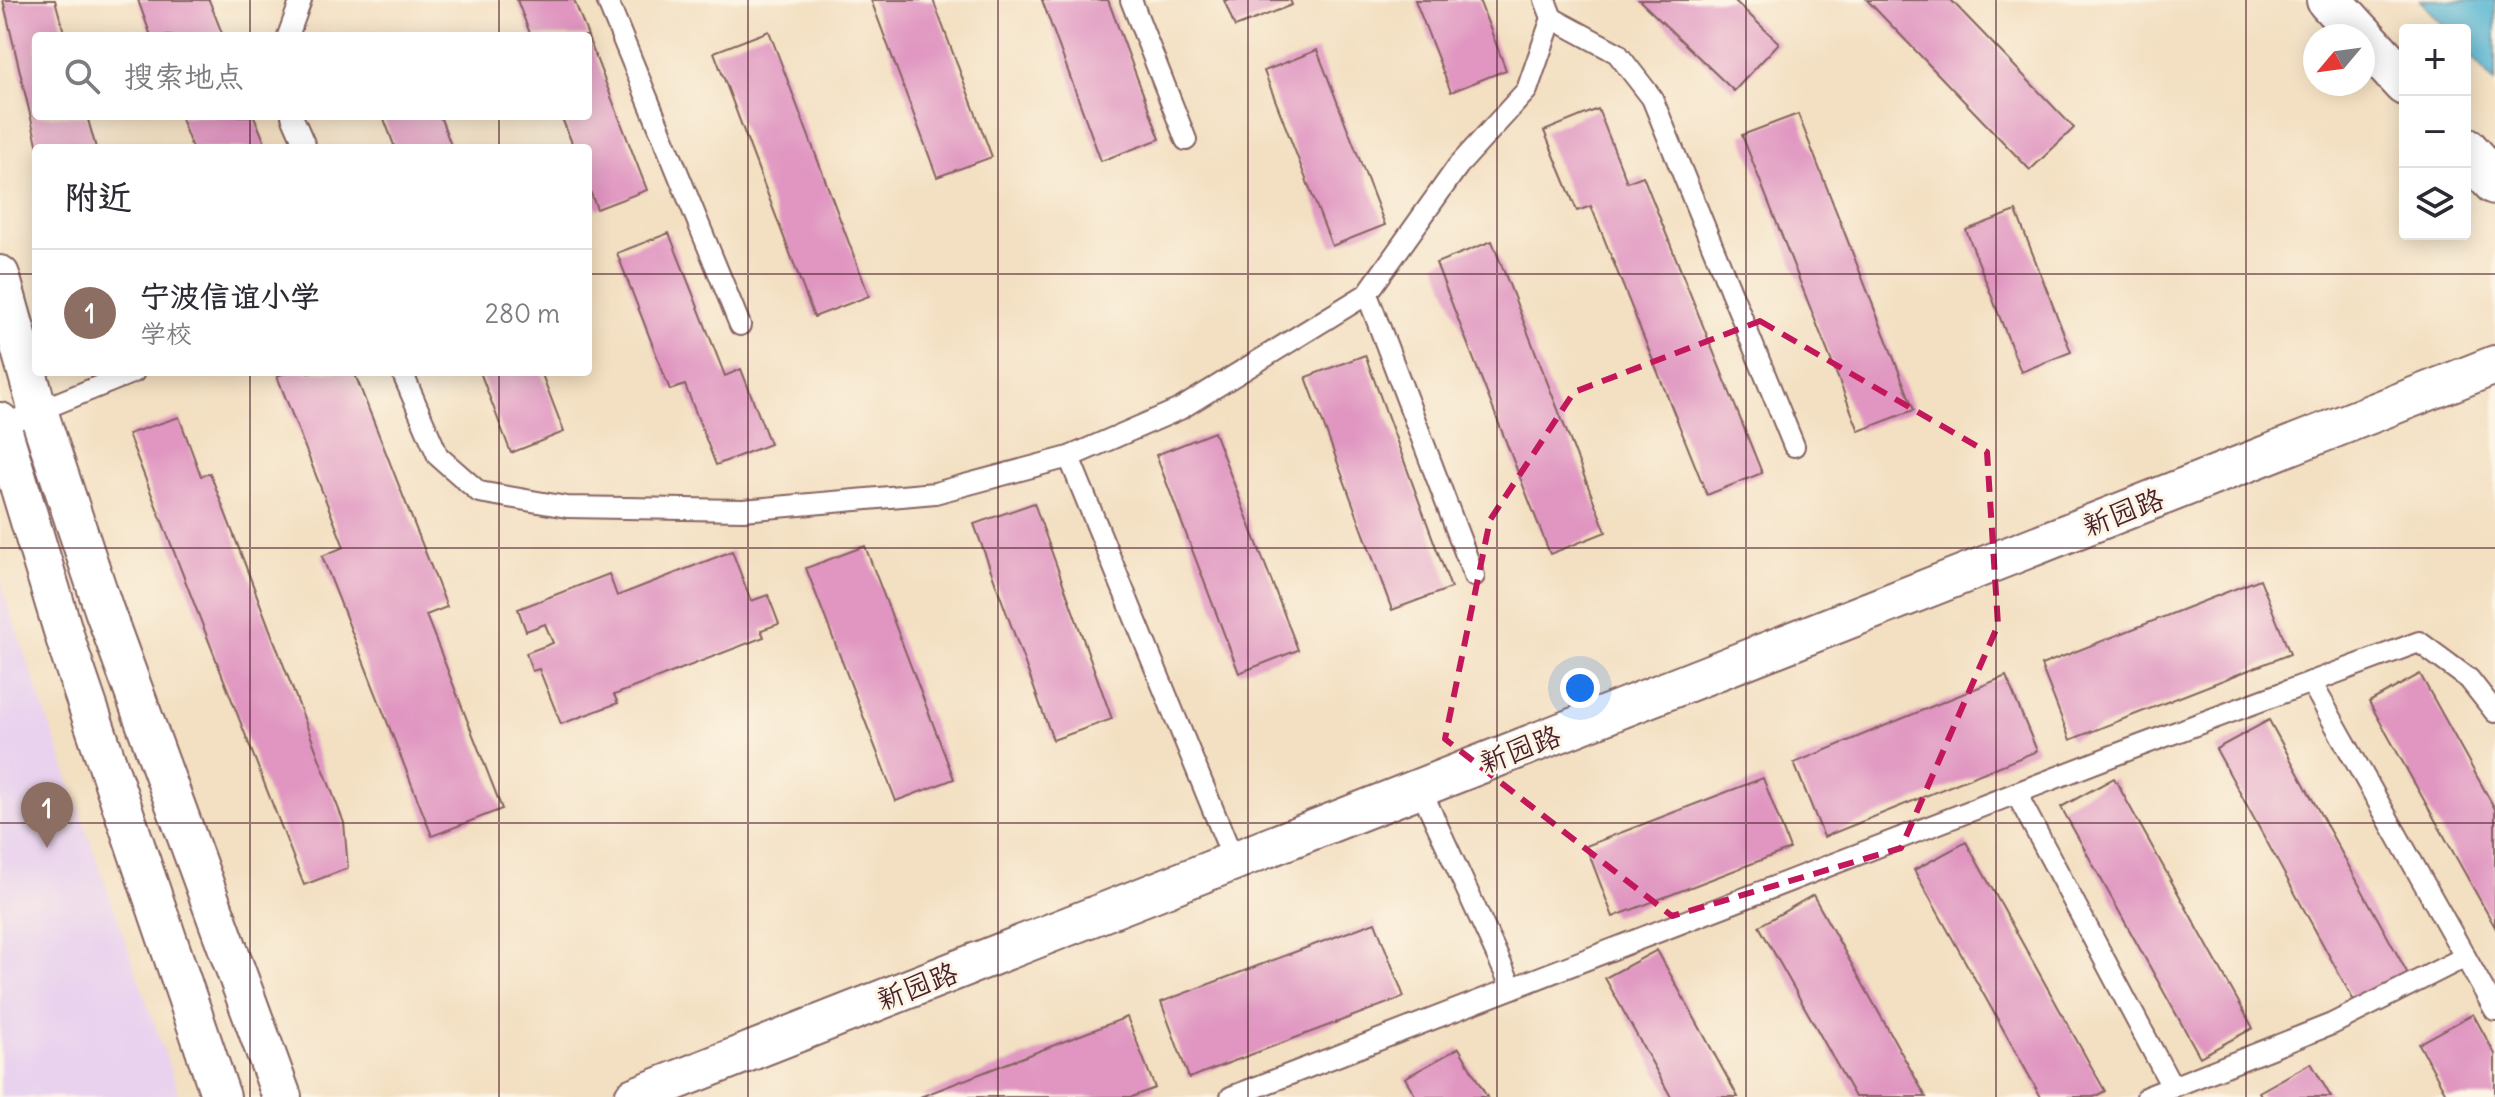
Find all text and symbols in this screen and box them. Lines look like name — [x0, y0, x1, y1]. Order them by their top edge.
north arrow — [2303, 24, 2375, 96]
map controls — [2399, 24, 2471, 240]
button: + — [2399, 24, 2471, 96]
search box — [32, 32, 592, 120]
icon: search — [60, 54, 104, 98]
text: 搜索地点 — [124, 57, 244, 95]
button: − — [2399, 96, 2471, 168]
button: layers — [2399, 168, 2471, 240]
text: 附近 — [64, 175, 132, 218]
text: 宁波信谊小学 — [140, 277, 320, 315]
text: 1 — [85, 297, 95, 330]
text: 280 m — [485, 297, 560, 330]
text: 学校 — [140, 317, 192, 350]
street label: 新园路 — [2077, 480, 2169, 544]
your location — [1560, 668, 1600, 708]
street label: 新园路 — [1474, 717, 1566, 781]
pin: 1 — [21, 782, 73, 848]
street label: 新园路 — [871, 954, 963, 1018]

